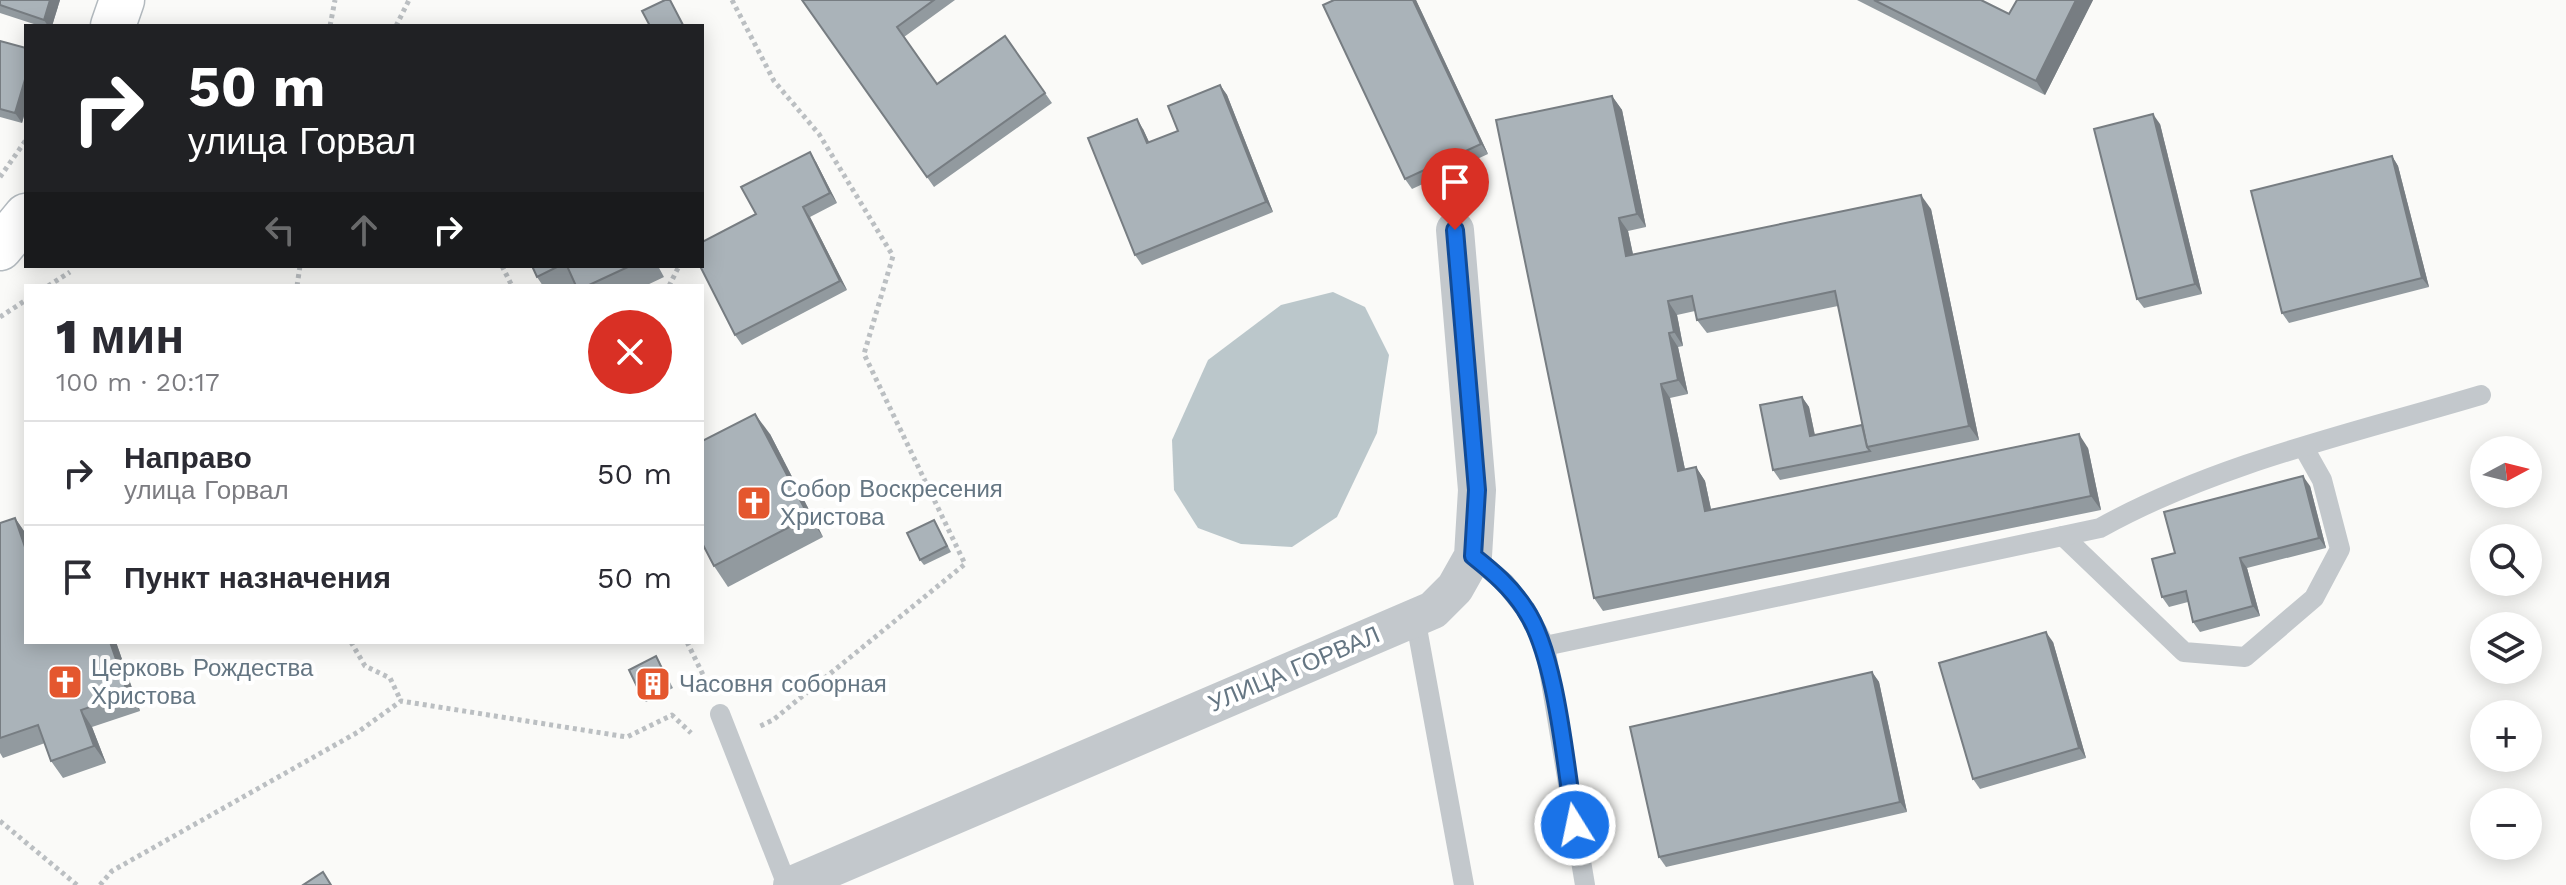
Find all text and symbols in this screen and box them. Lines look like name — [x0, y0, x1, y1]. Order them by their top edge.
text: 50 m — [188, 54, 325, 120]
icon: right — [56, 56, 160, 160]
text: улица Горвал — [188, 121, 416, 163]
pin — [1421, 148, 1489, 230]
icon: arrive — [1433, 160, 1477, 204]
icon: left — [258, 208, 302, 252]
icon: ahead — [342, 208, 386, 252]
icon: right — [426, 208, 470, 252]
text: 1 мин — [56, 308, 184, 365]
button: close — [588, 310, 672, 394]
text: 100 m · 20:17 — [56, 367, 220, 397]
north arrow — [2470, 436, 2542, 508]
map controls — [2470, 436, 2542, 860]
text: Направо — [124, 440, 252, 475]
icon: right — [56, 451, 100, 495]
text: 50 m — [597, 456, 672, 491]
text: улица Горвал — [124, 475, 289, 505]
place label: Собор Воскресения Христова — [780, 475, 1003, 531]
church icon: Собор Воскресения Христова — [735, 484, 773, 522]
button: search — [2470, 524, 2542, 596]
icon: arrive — [56, 555, 100, 599]
text: Пункт назначения — [124, 560, 391, 595]
text: 50 m — [597, 560, 672, 595]
button: layers — [2470, 612, 2542, 684]
street label: УЛИЦА ГОРВАЛ — [1204, 620, 1384, 718]
place label: Церковь Рождества Христова — [91, 654, 314, 710]
church icon: Церковь Рождества Христова — [46, 663, 84, 701]
building icon: Часовня соборная — [634, 665, 672, 703]
place label: Часовня соборная — [679, 670, 887, 698]
button: + — [2470, 700, 2542, 772]
position arrow — [1533, 783, 1617, 867]
button: − — [2470, 788, 2542, 860]

